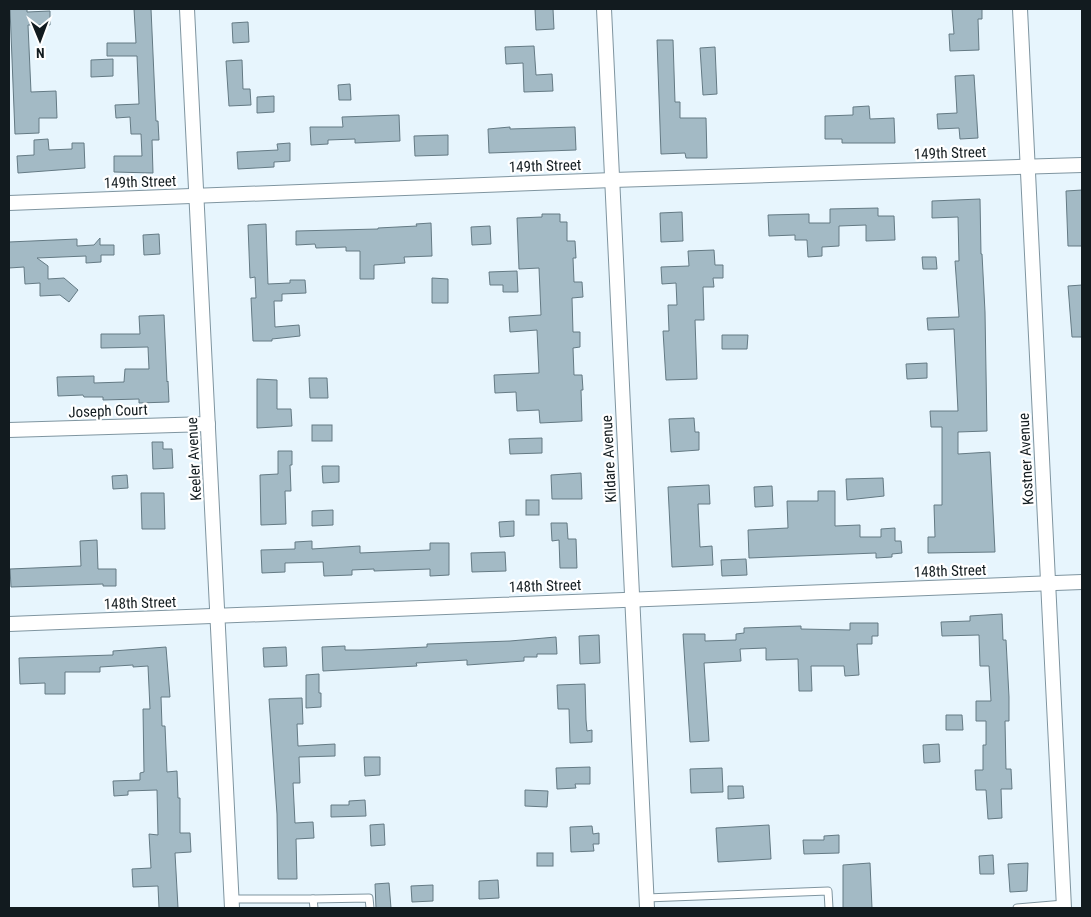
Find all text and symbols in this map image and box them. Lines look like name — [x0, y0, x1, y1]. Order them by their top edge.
north arrow — [15, 15, 65, 65]
text: N — [36, 45, 45, 61]
street label: 149th Street — [913, 143, 987, 163]
street label: 149th Street — [508, 156, 582, 176]
street label: 149th Street — [103, 172, 177, 192]
street label: Joseph Court — [68, 401, 148, 421]
street label: Kostner Avenue — [1015, 412, 1037, 506]
street label: Kildare Avenue — [598, 415, 620, 503]
street label: Keeler Avenue — [183, 417, 205, 501]
street label: 148th Street — [913, 561, 987, 581]
street label: 148th Street — [508, 576, 582, 596]
street label: 148th Street — [103, 593, 177, 613]

